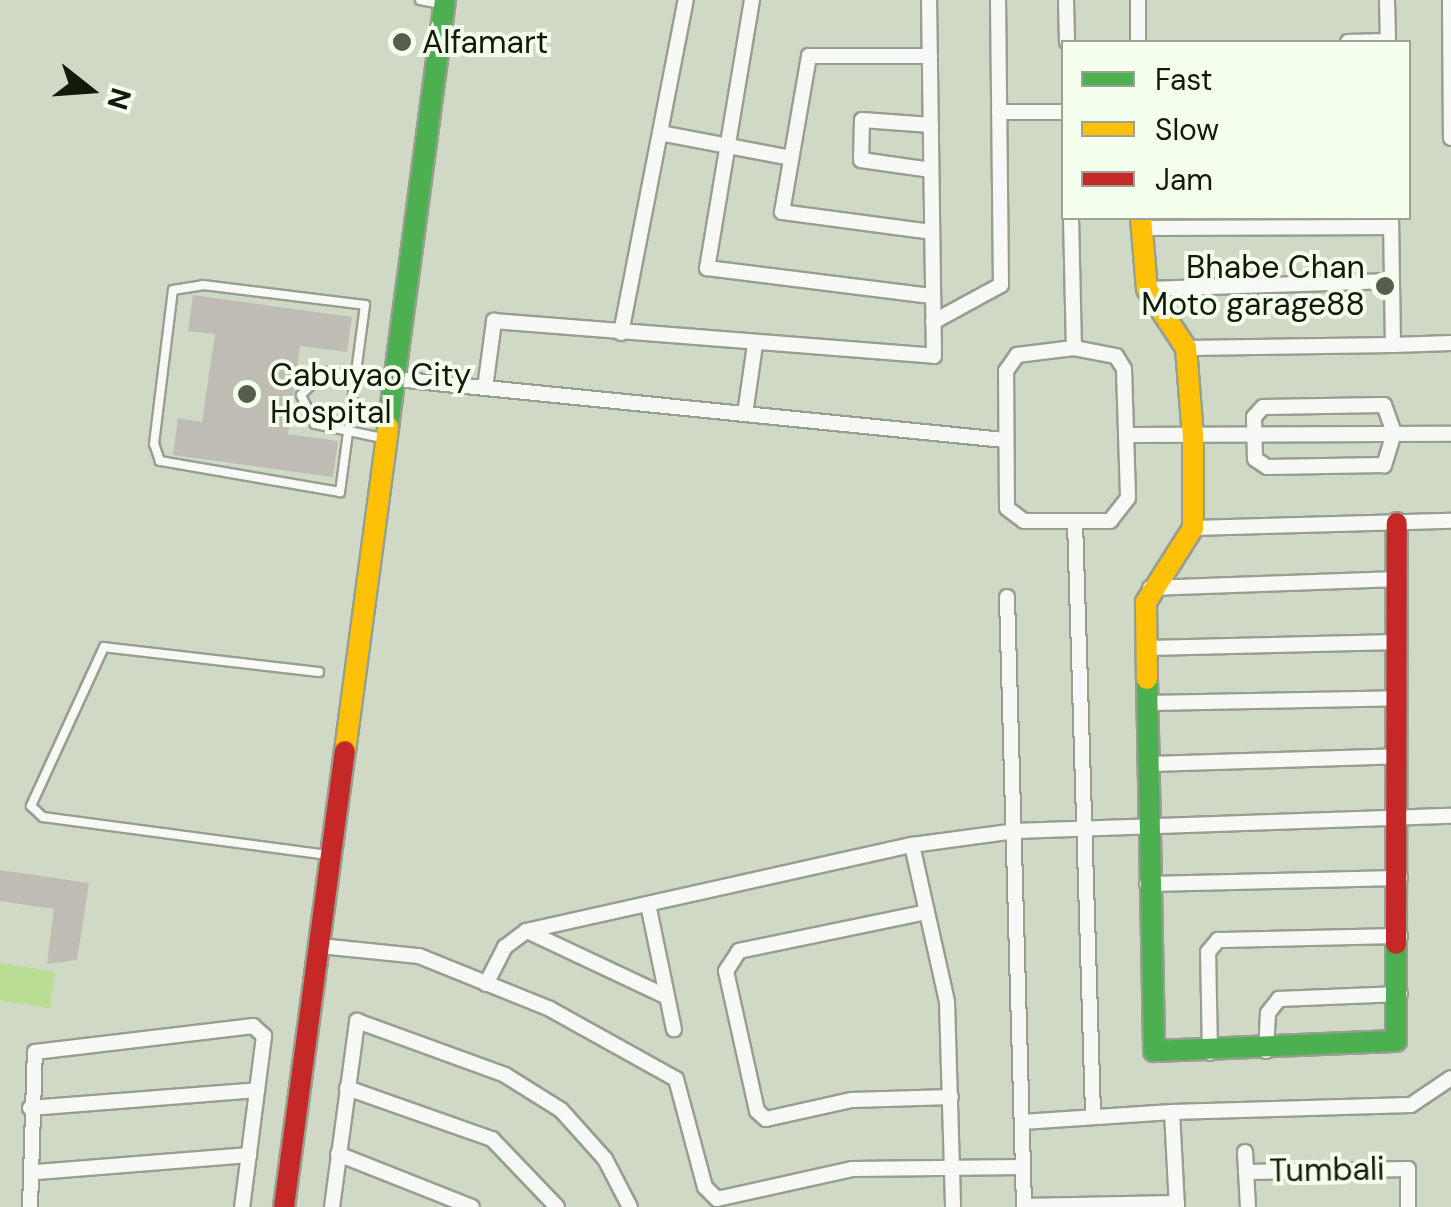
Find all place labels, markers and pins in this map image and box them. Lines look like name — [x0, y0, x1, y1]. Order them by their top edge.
place label: Alfamart — [422, 23, 548, 61]
marker: Alfamart — [391, 31, 413, 53]
place label: Bhabe Chan Moto garage88 — [1141, 249, 1365, 324]
marker: Bhabe Chan Moto garage88 — [1374, 275, 1396, 297]
place label: Cabuyao City Hospital — [270, 357, 471, 432]
marker: Cabuyao City Hospital — [234, 381, 260, 407]

